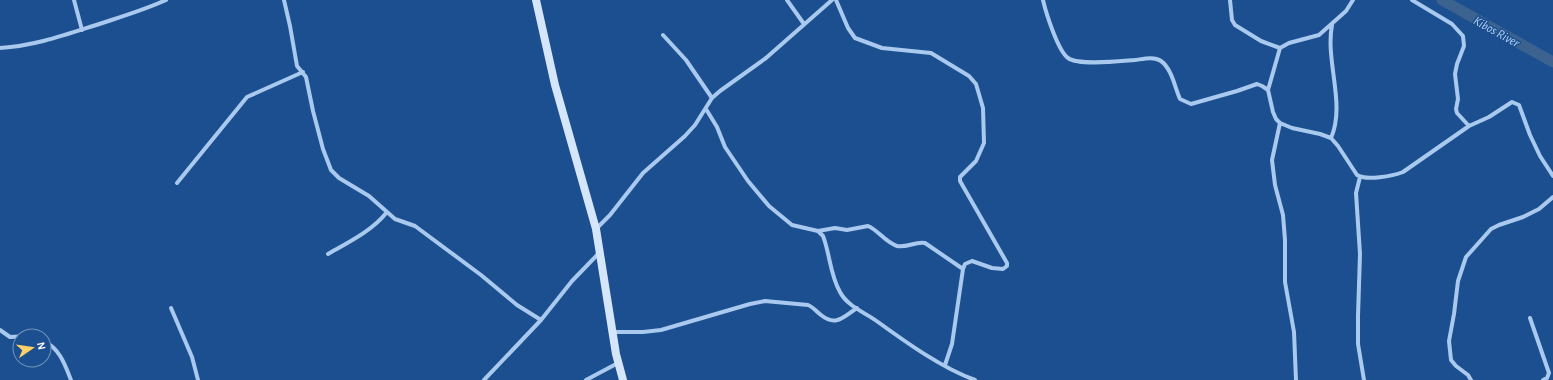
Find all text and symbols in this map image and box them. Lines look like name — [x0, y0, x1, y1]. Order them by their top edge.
water label: Kibos River — [1471, 14, 1522, 51]
north arrow — [12, 328, 52, 368]
text: N — [35, 341, 47, 351]

